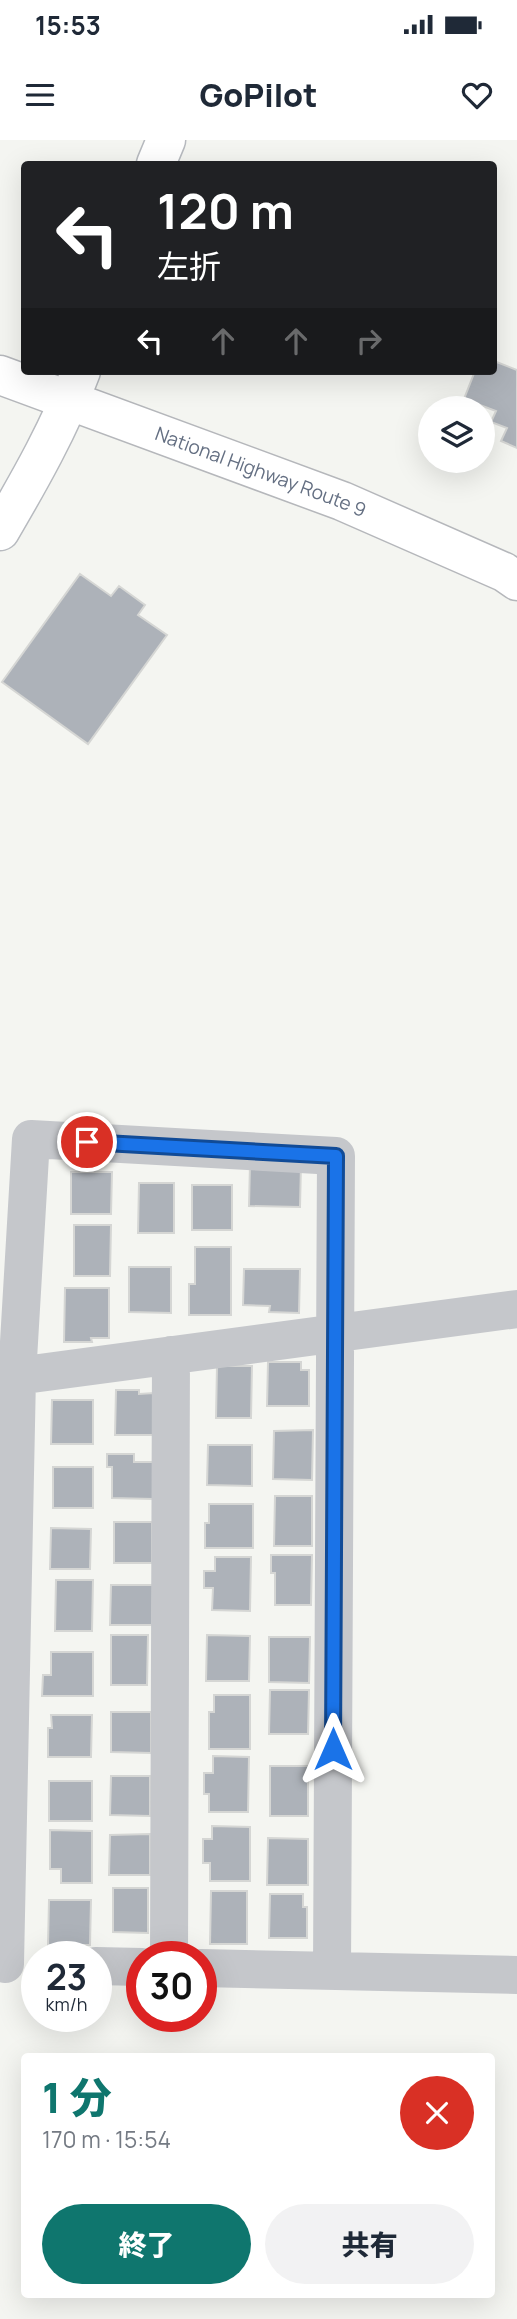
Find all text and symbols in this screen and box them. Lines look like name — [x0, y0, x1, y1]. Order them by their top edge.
text: 15:53 — [35, 7, 101, 43]
text: GoPilot — [200, 73, 317, 117]
icon: menu — [21, 76, 59, 114]
icon: heart — [458, 76, 496, 114]
text: 120 m — [157, 177, 294, 244]
icon: left — [42, 189, 133, 280]
text: 左折 — [157, 244, 221, 288]
icon: left — [131, 322, 169, 360]
icon: ahead — [204, 322, 242, 360]
icon: ahead — [277, 322, 315, 360]
icon: right — [350, 322, 388, 360]
map controls — [418, 396, 495, 473]
button: layers — [418, 396, 495, 473]
street label: National Highway Route 9 — [152, 420, 370, 523]
pin — [57, 1112, 117, 1172]
icon: arrive — [68, 1123, 106, 1161]
position arrow — [296, 1712, 370, 1786]
speed limit sign: 30 — [126, 1941, 217, 2032]
text: 23 — [46, 1953, 87, 2001]
text: km/h — [46, 1992, 87, 2016]
text: 1 分 — [42, 2068, 111, 2126]
button: close — [400, 2076, 474, 2150]
text: 170 m · 15:54 — [42, 2123, 171, 2155]
button: 終了 — [42, 2204, 251, 2284]
button: 共有 — [265, 2204, 474, 2284]

